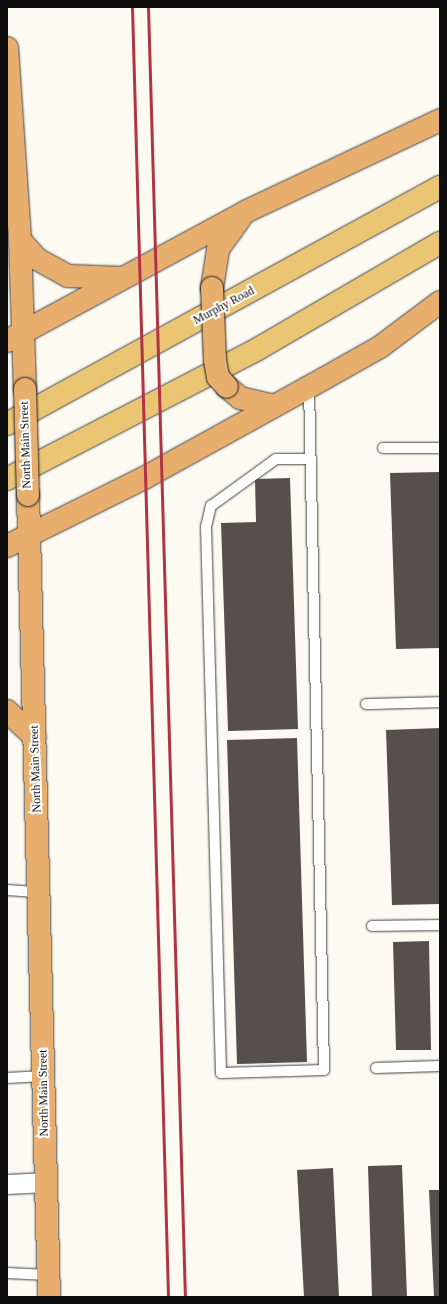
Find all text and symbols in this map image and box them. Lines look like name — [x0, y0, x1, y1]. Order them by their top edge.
street label: Murphy Road — [191, 284, 257, 328]
street label: North Main Street — [17, 401, 35, 489]
street label: North Main Street — [27, 725, 45, 813]
street label: North Main Street — [36, 1049, 52, 1137]

